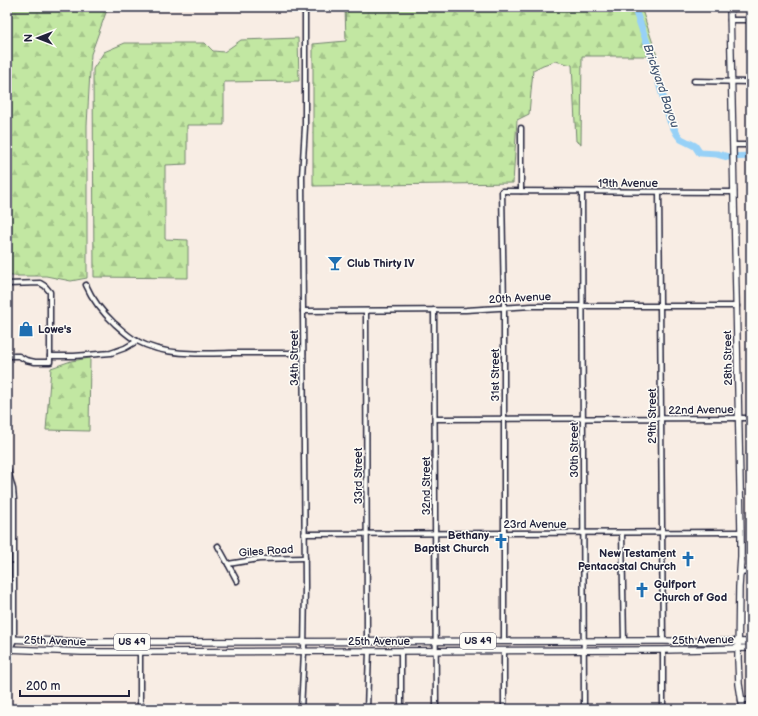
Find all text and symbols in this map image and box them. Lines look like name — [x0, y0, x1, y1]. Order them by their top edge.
north arrow — [18, 18, 58, 58]
text: N — [22, 34, 35, 42]
water label: Brickyard Bayou — [640, 42, 682, 130]
street label: 19th Avenue — [598, 177, 658, 190]
bar icon: Club Thirty IV — [326, 254, 344, 272]
place label: Club Thirty IV — [347, 257, 415, 270]
street label: 20th Avenue — [489, 290, 552, 306]
shop icon: Lowe's — [17, 320, 35, 338]
place label: Lowe's — [38, 323, 72, 336]
street label: 34th Street — [288, 329, 301, 386]
street label: 28th Street — [721, 330, 735, 386]
street label: 31st Street — [489, 348, 502, 401]
street label: 29th Street — [646, 388, 659, 444]
street label: 22nd Avenue — [668, 403, 734, 417]
street label: 30th Street — [568, 422, 581, 478]
street label: 33rd Street — [352, 447, 365, 504]
street label: 32nd Street — [420, 456, 433, 515]
street label: 23rd Avenue — [504, 518, 567, 531]
place label: Bethany Baptist Church — [414, 529, 489, 555]
church icon: Bethany Baptist Church — [492, 532, 510, 550]
street label: Giles Road — [238, 543, 294, 559]
place label: New Testament Pentacostal Church — [578, 547, 676, 573]
church icon: New Testament Pentacostal Church — [679, 550, 697, 568]
place label: Gulfport Church of God — [654, 578, 727, 604]
church icon: Gulfport Church of God — [633, 581, 651, 599]
street label: 25th Avenue — [24, 633, 87, 649]
road number: US 49 — [460, 633, 496, 649]
street label: 25th Avenue — [672, 633, 735, 647]
road number: US 49 — [114, 634, 150, 650]
street label: 25th Avenue — [348, 635, 411, 648]
scale bar — [20, 672, 129, 698]
text: 200 m — [26, 679, 60, 694]

